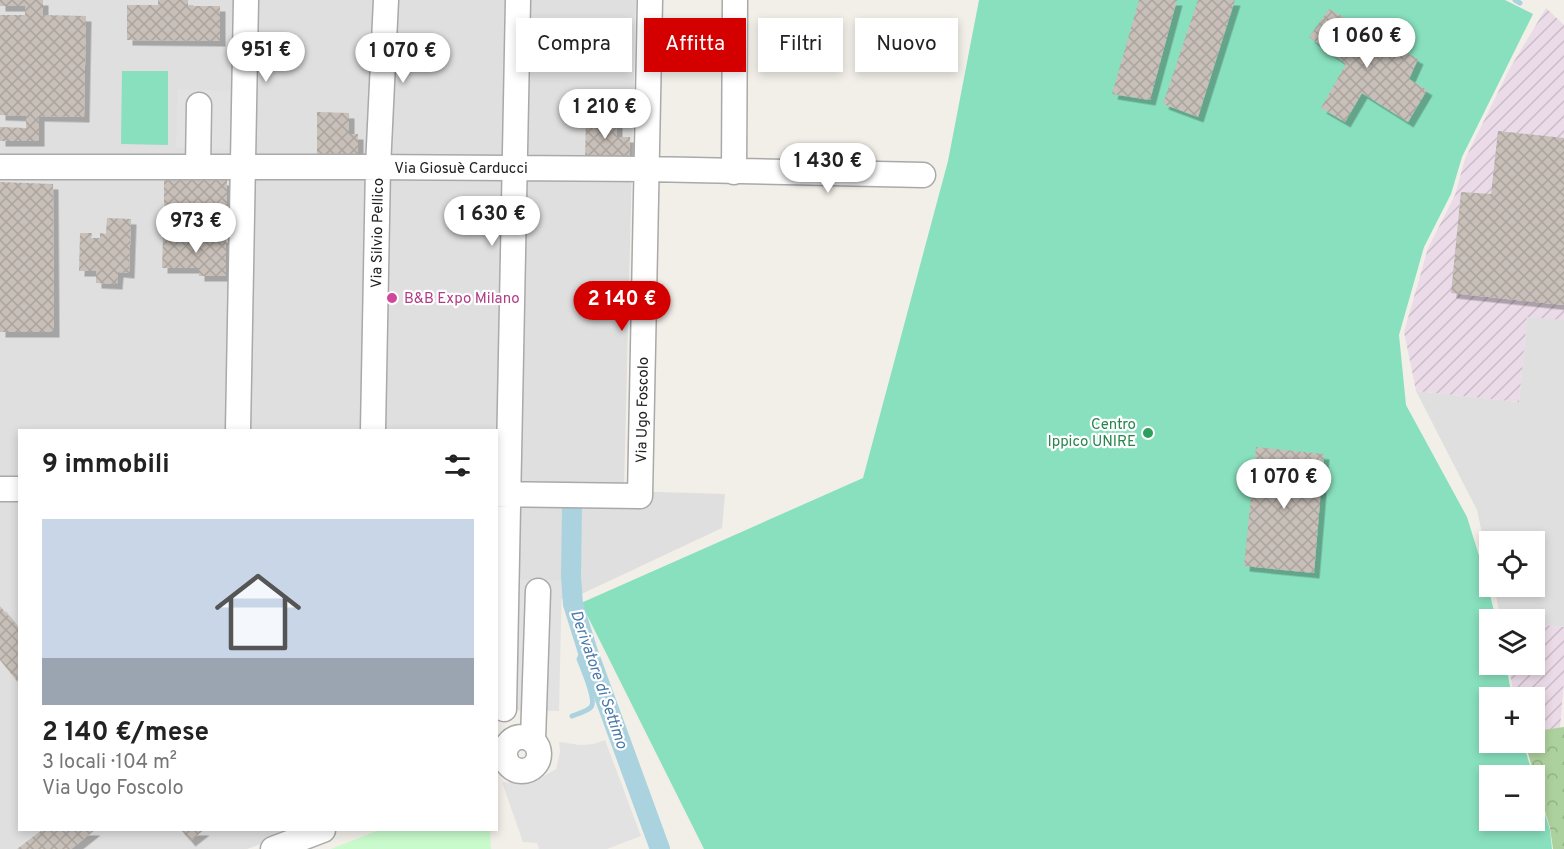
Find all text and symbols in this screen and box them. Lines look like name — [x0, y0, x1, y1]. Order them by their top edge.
chip: Compra — [516, 18, 632, 72]
chip: Affitta — [644, 18, 746, 72]
chip: Filtri — [758, 18, 843, 72]
chip: Nuovo — [855, 18, 958, 72]
pin: 1 060 € — [1312, 18, 1422, 69]
text: 1 060 € — [1332, 24, 1402, 50]
pin: 951 € — [224, 32, 308, 83]
pin: 1 070 € — [348, 33, 458, 84]
text: 951 € — [241, 38, 291, 64]
text: 1 070 € — [369, 39, 437, 65]
pin: 1 210 € — [550, 89, 660, 140]
text: 1 210 € — [573, 95, 637, 121]
pin: 1 430 € — [773, 143, 883, 194]
text: 1 430 € — [794, 149, 862, 175]
street label: Via Giosuè Carducci — [394, 160, 528, 179]
street label: Via Silvio Pellico — [368, 178, 389, 288]
pin: 1 630 € — [437, 196, 547, 247]
text: 1 630 € — [458, 202, 526, 228]
pin: 973 € — [154, 203, 238, 254]
text: 973 € — [170, 209, 222, 235]
pin: 2 140 € — [567, 281, 677, 332]
text: 2 140 € — [588, 287, 656, 313]
place label: B&B Expo Milano — [404, 290, 520, 309]
marker: B&B Expo Milano — [385, 291, 399, 305]
street label: Via Ugo Foscolo — [633, 357, 654, 463]
place label: Centro Ippico UNIRE — [1048, 416, 1136, 452]
marker: Centro Ippico UNIRE — [1141, 426, 1155, 440]
text: 9 immobili — [42, 449, 170, 482]
icon: filters — [441, 449, 474, 482]
pin: 1 070 € — [1229, 459, 1339, 510]
text: 1 070 € — [1250, 465, 1318, 491]
map controls — [1479, 531, 1545, 831]
button: locate — [1479, 531, 1545, 597]
icon: home — [204, 558, 312, 666]
water label: Derivatore di Settimo — [565, 608, 631, 752]
button: layers — [1479, 609, 1545, 675]
button: + — [1479, 687, 1545, 753]
text: 2 140 €/mese — [42, 717, 209, 750]
text: 3 locali · 104 m² — [42, 750, 177, 776]
button: − — [1479, 765, 1545, 831]
text: Via Ugo Foscolo — [42, 776, 184, 802]

